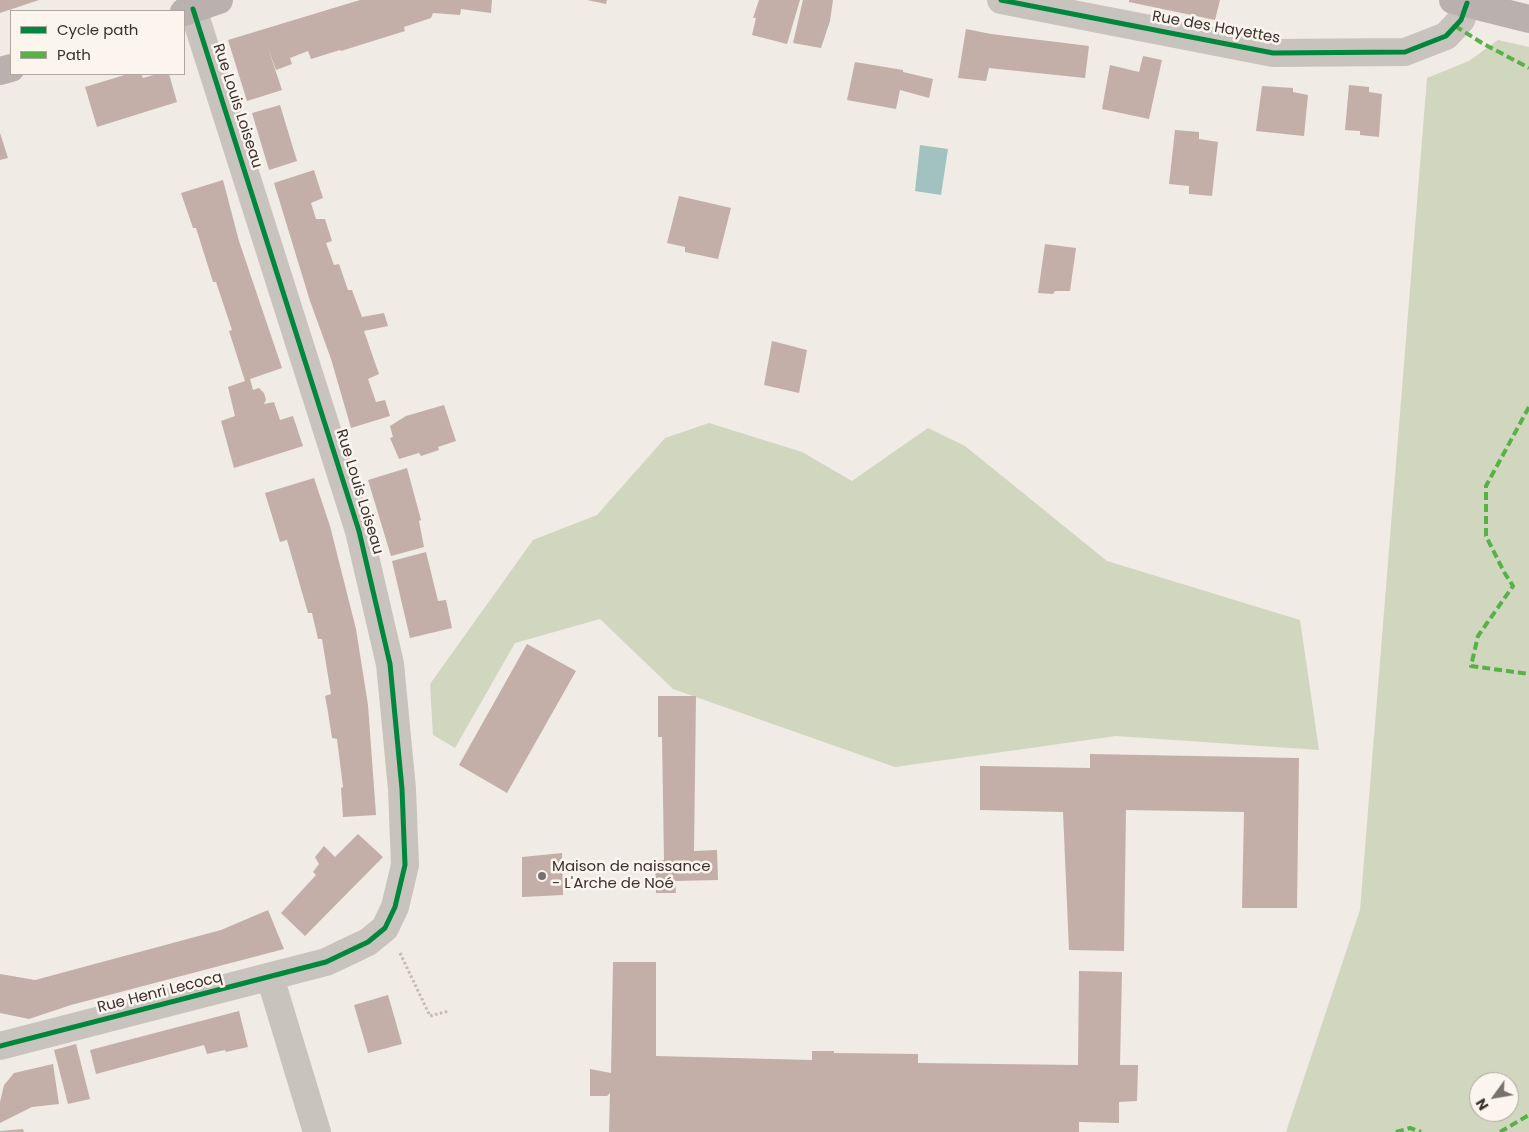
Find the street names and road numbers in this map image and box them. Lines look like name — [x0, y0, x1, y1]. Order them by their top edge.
street label: Rue des Hayettes — [1151, 8, 1281, 48]
street label: Rue Louis Loiseau — [208, 41, 266, 171]
street label: Rue Louis Loiseau — [331, 427, 387, 557]
street label: Rue Henri Lecocq — [96, 969, 224, 1017]

